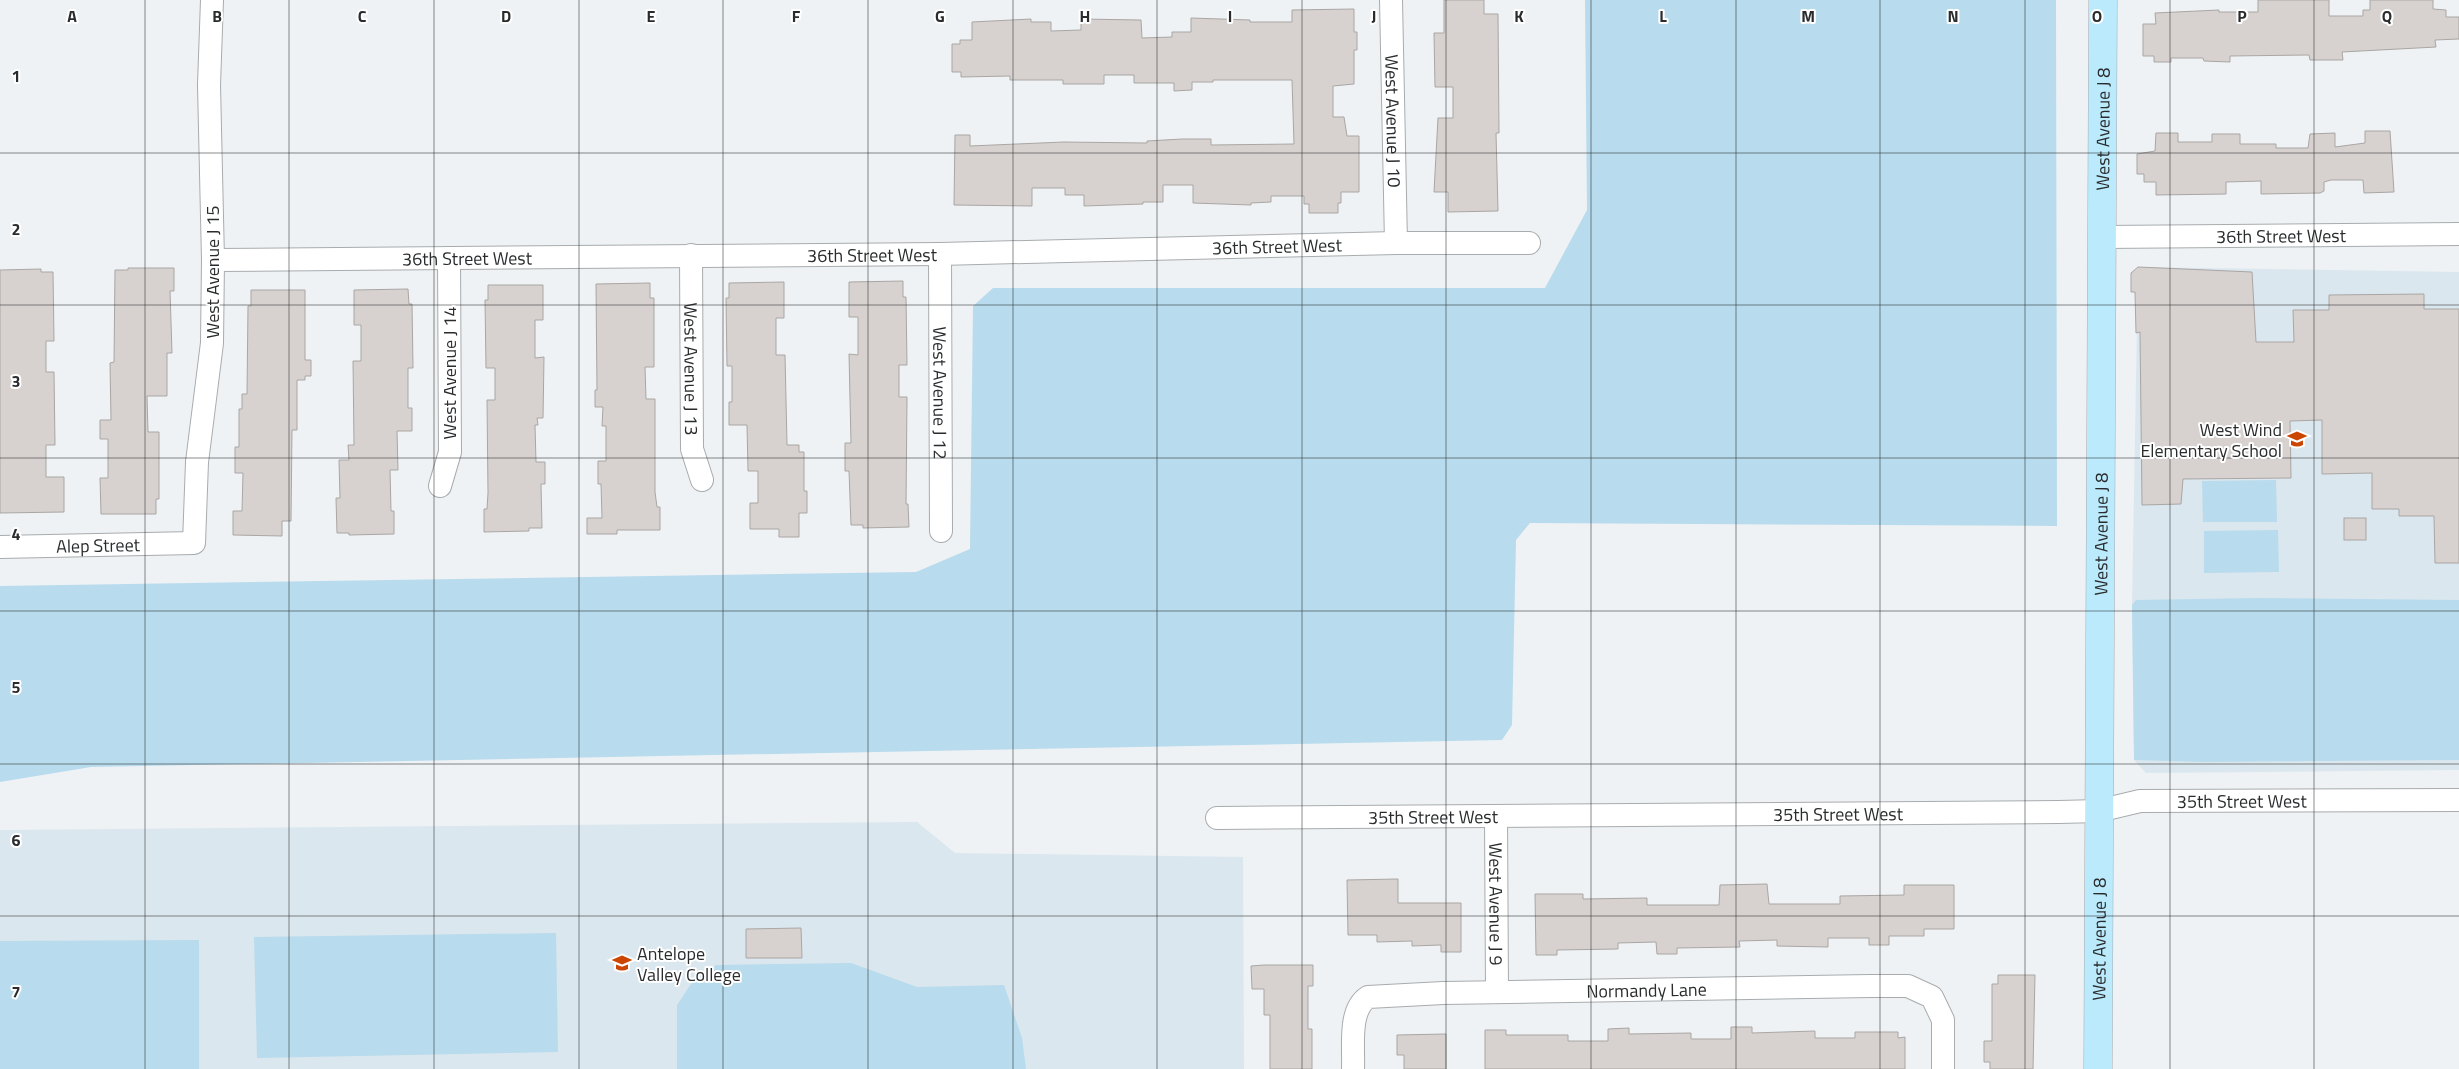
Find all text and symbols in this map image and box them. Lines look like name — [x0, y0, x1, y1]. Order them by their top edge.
text: A — [67, 4, 77, 28]
text: B — [212, 4, 222, 28]
text: C — [358, 4, 367, 28]
text: D — [501, 4, 511, 28]
text: E — [647, 4, 656, 28]
text: F — [792, 4, 801, 28]
text: G — [935, 4, 945, 28]
text: H — [1080, 4, 1090, 28]
text: I — [1228, 4, 1232, 28]
text: J — [1372, 4, 1376, 28]
text: K — [1514, 4, 1524, 28]
text: L — [1659, 4, 1667, 28]
text: M — [1801, 4, 1815, 28]
text: N — [1947, 4, 1959, 28]
text: O — [2092, 4, 2102, 28]
text: P — [2237, 4, 2247, 28]
text: Q — [2382, 4, 2392, 28]
street label: West Avenue J 10 — [1379, 54, 1408, 188]
text: 1 — [12, 64, 20, 88]
street label: West Avenue J 8 — [2089, 67, 2116, 191]
street label: West Avenue J 15 — [199, 206, 226, 338]
text: 2 — [12, 217, 20, 241]
street label: 36th Street West — [2216, 221, 2347, 250]
street label: 36th Street West — [1212, 231, 1343, 261]
street label: 36th Street West — [807, 241, 938, 269]
street label: 36th Street West — [402, 244, 533, 272]
street label: West Avenue J 13 — [678, 302, 705, 436]
street label: West Avenue J 14 — [436, 307, 463, 439]
street label: West Avenue J 12 — [927, 326, 954, 460]
text: 3 — [12, 369, 20, 393]
place label: West Wind Elementary School — [2140, 416, 2282, 464]
school or university icon: West Wind Elementary School — [2286, 428, 2308, 450]
street label: West Avenue J 8 — [2087, 472, 2114, 596]
text: 4 — [12, 522, 21, 546]
street label: Alep Street — [56, 531, 141, 559]
text: 5 — [12, 675, 21, 699]
street label: 35th Street West — [2177, 787, 2307, 814]
street label: 35th Street West — [1773, 800, 1904, 828]
street label: 35th Street West — [1368, 802, 1499, 830]
text: 6 — [12, 828, 21, 852]
street label: West Avenue J 9 — [1483, 842, 1510, 966]
street label: West Avenue J 8 — [2085, 877, 2112, 1001]
place label: Antelope Valley College — [637, 940, 741, 988]
school or university icon: Antelope Valley College — [611, 952, 633, 974]
street label: Normandy Lane — [1586, 975, 1707, 1004]
text: 7 — [12, 980, 20, 1004]

